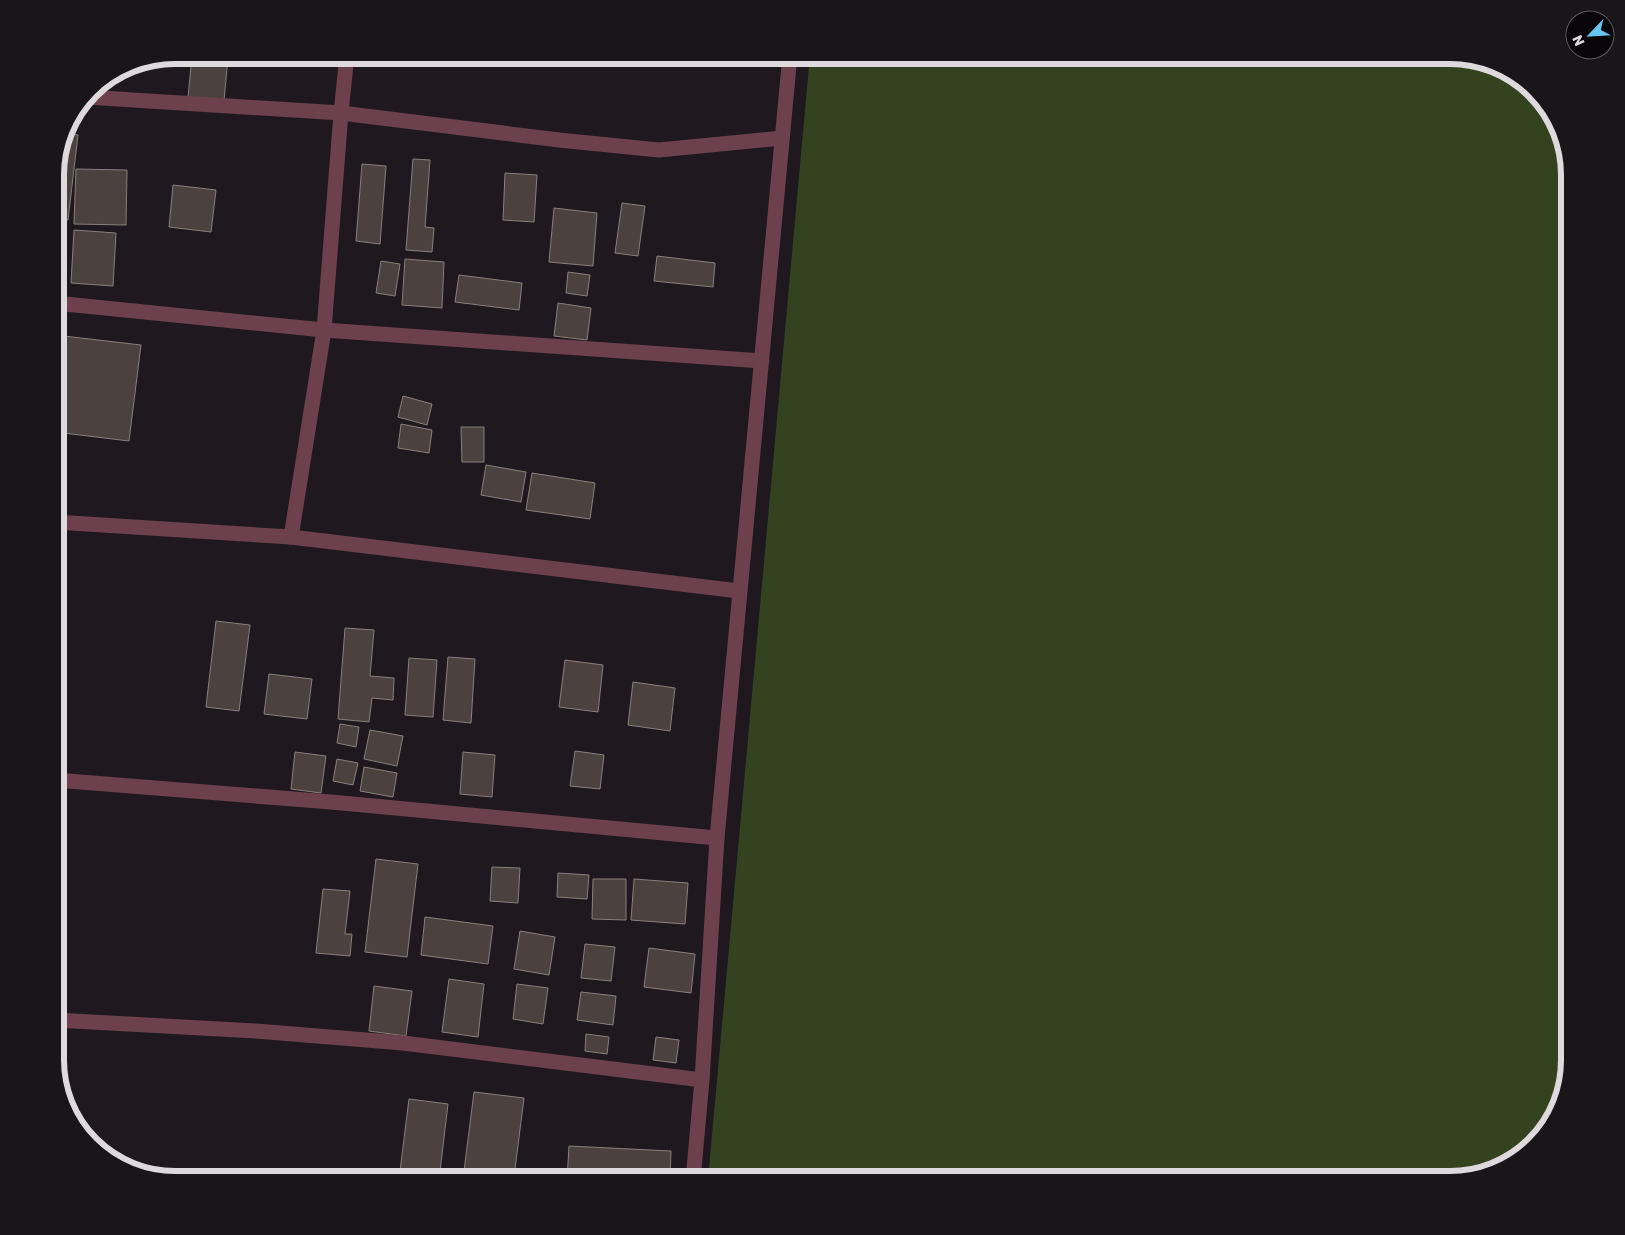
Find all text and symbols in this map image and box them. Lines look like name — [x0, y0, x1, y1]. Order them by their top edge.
north arrow — [1565, 10, 1615, 60]
text: N — [1569, 32, 1589, 48]

